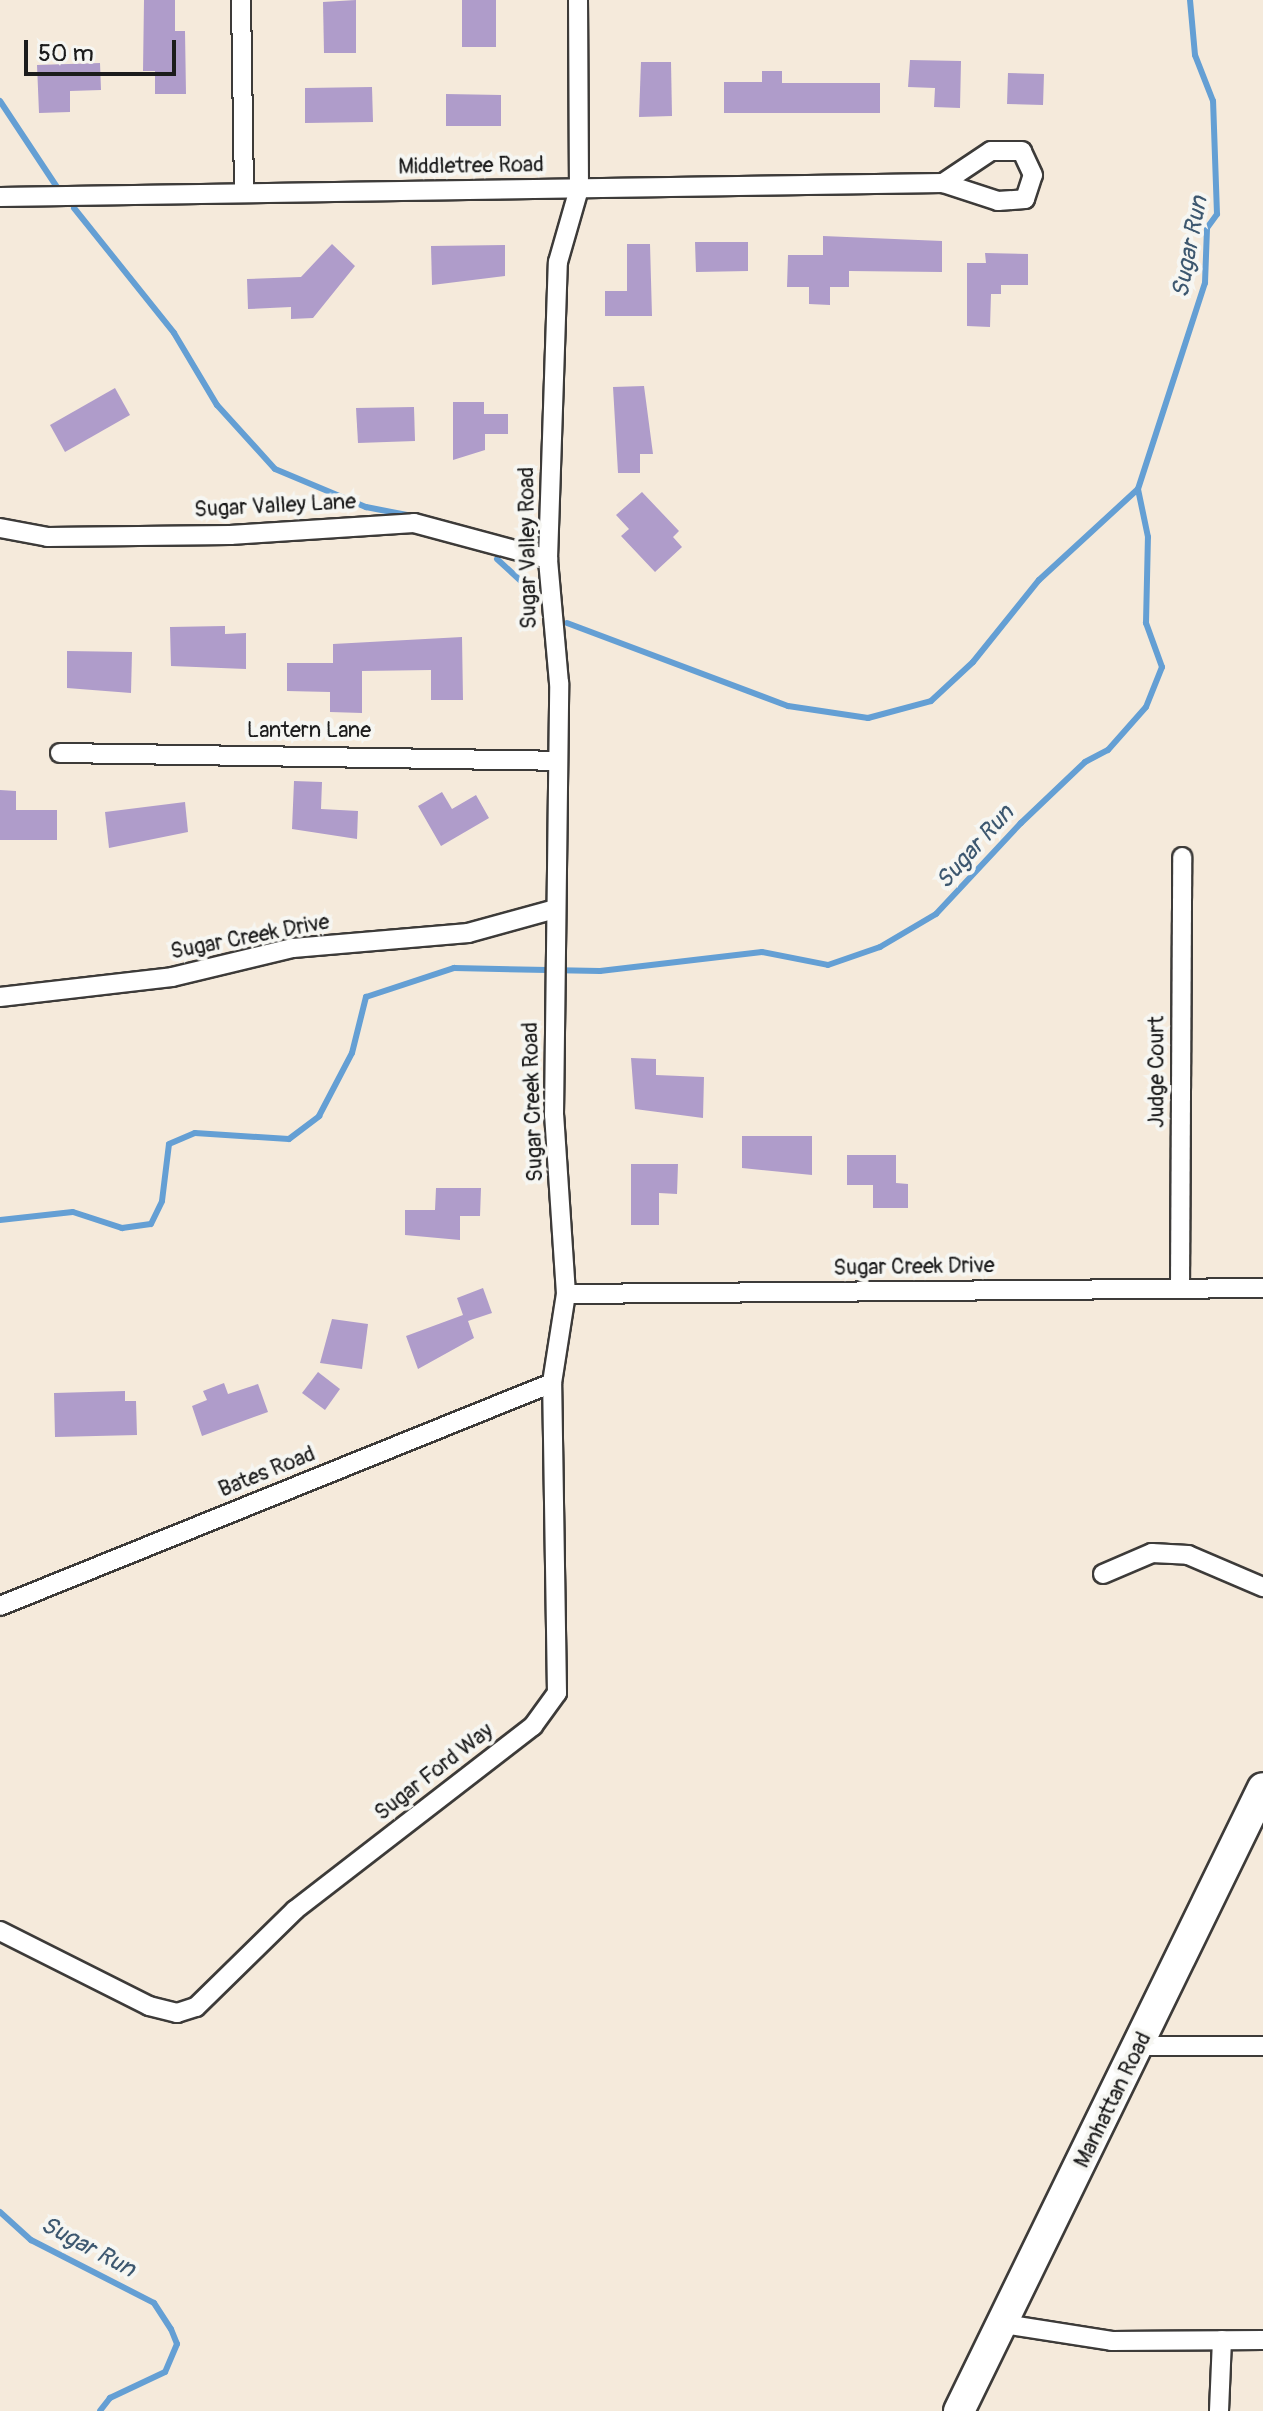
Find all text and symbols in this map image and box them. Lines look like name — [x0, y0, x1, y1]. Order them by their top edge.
scale bar — [28, 24, 180, 74]
text: 50 m — [38, 39, 94, 68]
street label: Middletree Road — [398, 152, 544, 180]
water label: Sugar Run — [1166, 194, 1214, 300]
street label: Sugar Valley Road — [513, 467, 543, 629]
street label: Sugar Valley Lane — [193, 489, 357, 523]
street label: Lantern Lane — [247, 718, 371, 744]
water label: Sugar Run — [930, 799, 1020, 895]
street label: Sugar Creek Drive — [168, 909, 332, 965]
street label: Judge Court — [1144, 1016, 1170, 1128]
street label: Sugar Creek Road — [517, 1022, 549, 1182]
street label: Sugar Creek Drive — [833, 1252, 995, 1282]
street label: Bates Road — [215, 1441, 319, 1503]
street label: Sugar Ford Way — [369, 1718, 499, 1826]
street label: Manhattan Road — [1069, 2028, 1157, 2172]
water label: Sugar Run — [36, 2210, 140, 2284]

